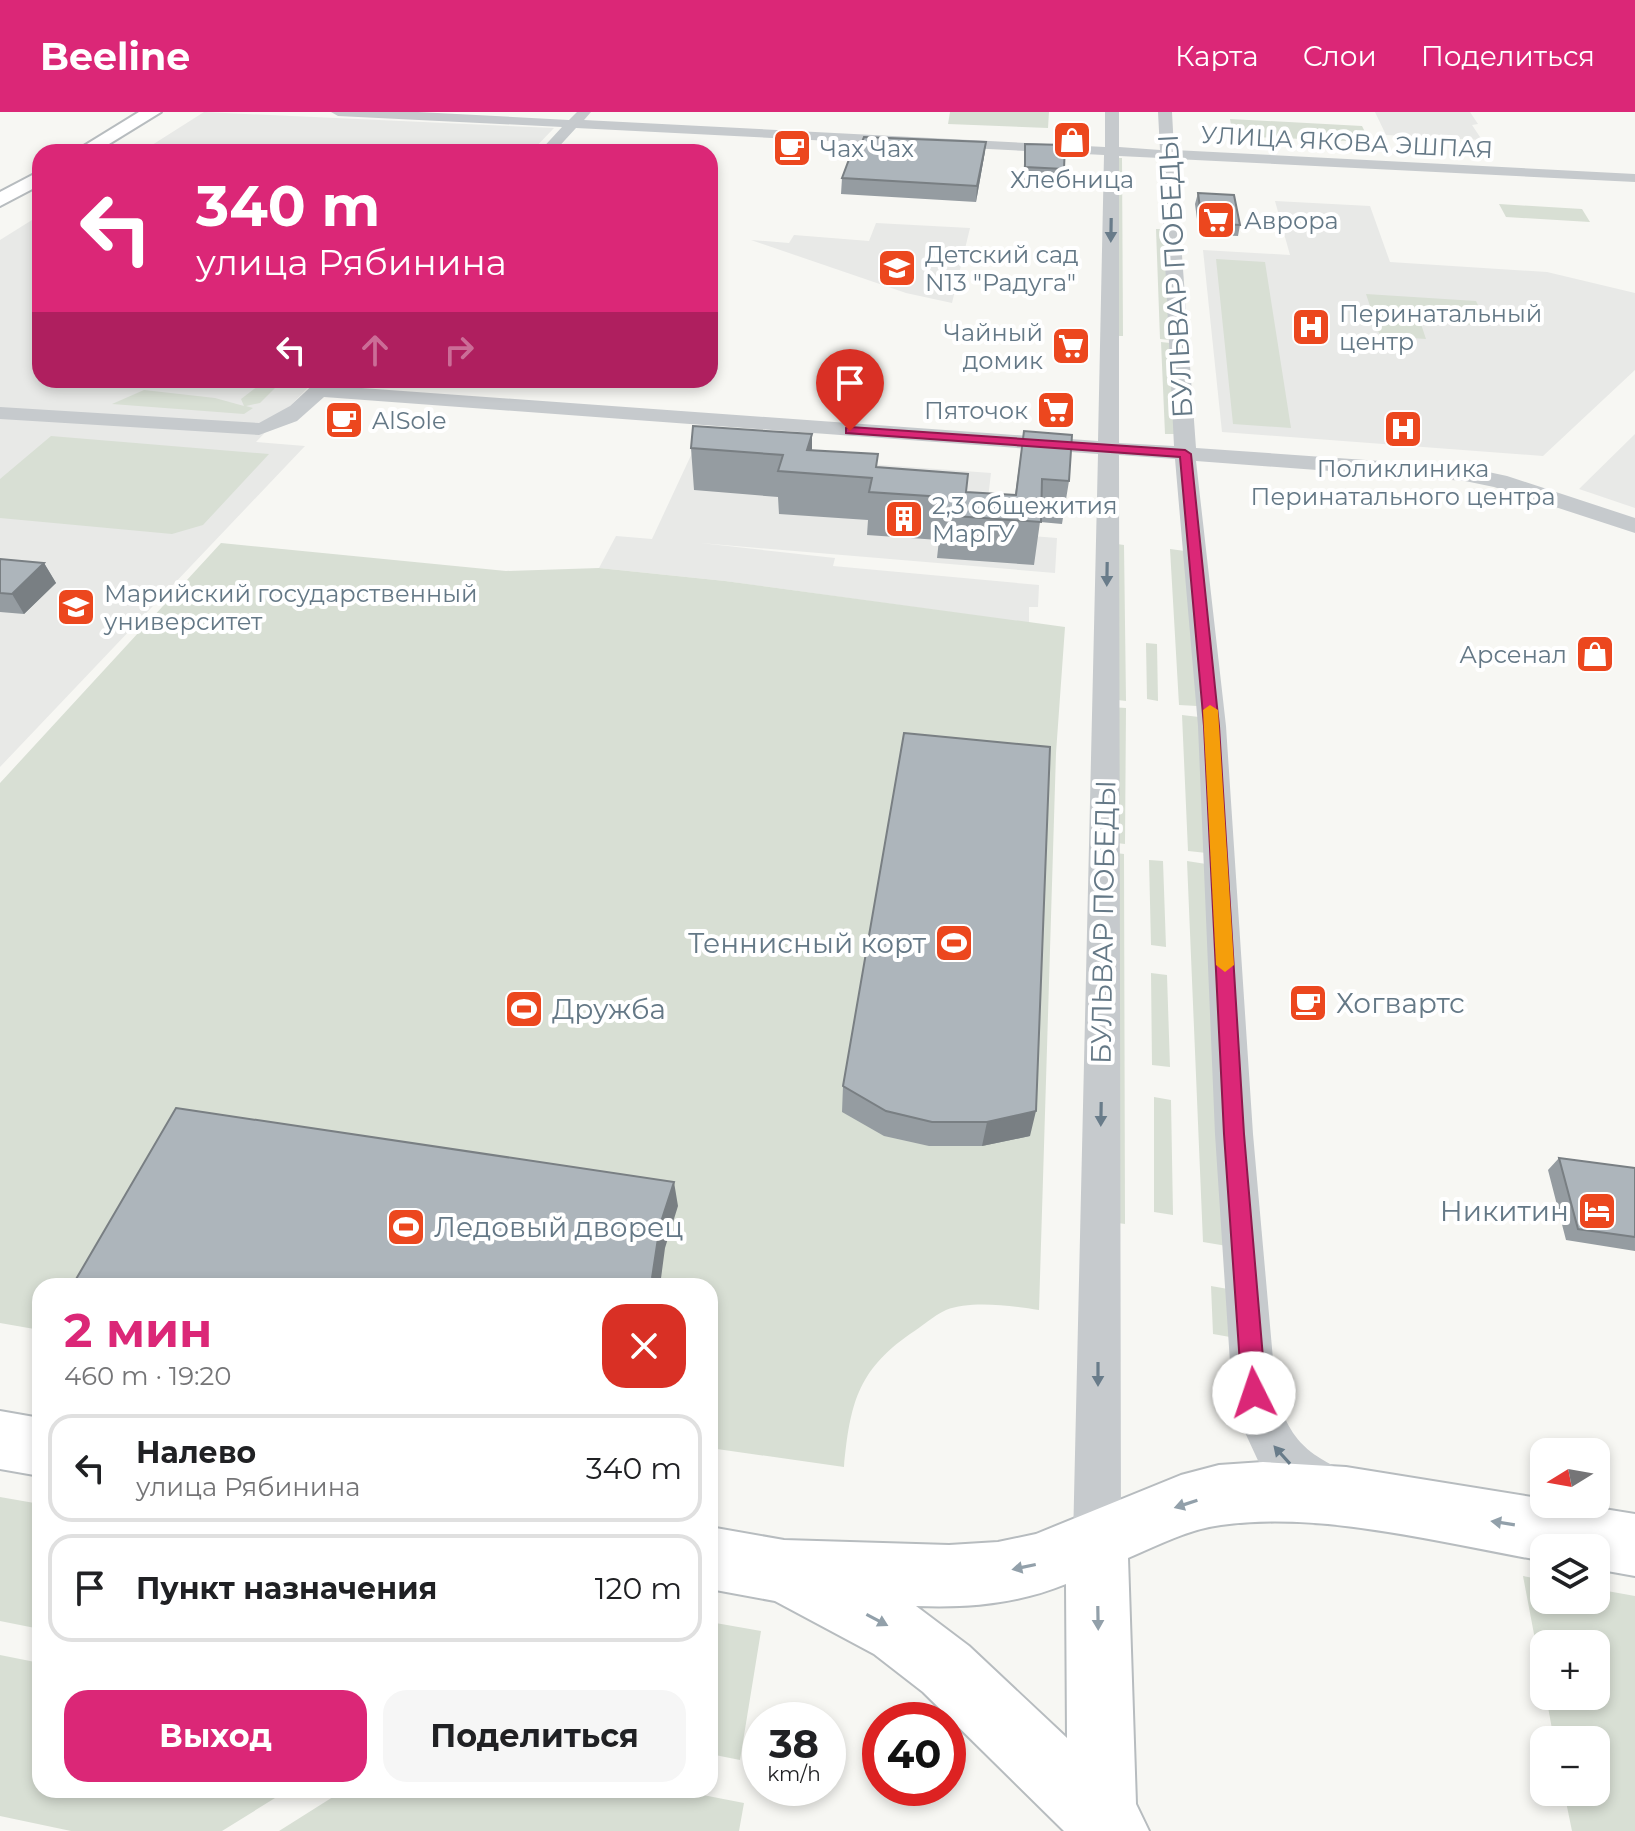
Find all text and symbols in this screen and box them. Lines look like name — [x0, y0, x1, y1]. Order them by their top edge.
text: Beeline — [40, 33, 190, 80]
text: Карта — [1175, 39, 1259, 73]
text: Слои — [1303, 39, 1377, 73]
text: Поделиться — [1421, 39, 1595, 73]
shop icon: Хлебница — [1051, 119, 1093, 161]
street label: УЛИЦА ЯКОВА ЭШПАЯ — [1200, 120, 1494, 164]
cafe icon: Чах Чах — [771, 127, 813, 169]
street label: БУЛЬВАР ПОБЕДЫ — [1151, 133, 1199, 419]
place label: Чах Чах — [820, 134, 914, 163]
place label: Хлебница — [1010, 165, 1134, 194]
text: 340 m — [196, 172, 380, 240]
icon: left — [64, 176, 168, 280]
supermarket icon: Аврора — [1195, 199, 1237, 241]
place label: Аврора — [1244, 206, 1339, 235]
one-way arrow — [1105, 218, 1117, 243]
text: улица Рябинина — [196, 240, 507, 284]
place label: Детский сад N13 "Радуга" — [925, 240, 1079, 297]
school or university icon: Детский сад N13 "Радуга" — [876, 247, 918, 289]
place label: Перинатальный центр — [1339, 299, 1542, 356]
hospital icon: Перинатальный центр — [1290, 306, 1332, 348]
place label: Чайный домик — [944, 318, 1043, 375]
supermarket icon: Чайный домик — [1050, 325, 1092, 367]
icon: left — [269, 328, 313, 372]
icon: ahead — [353, 328, 397, 372]
icon: right — [437, 328, 481, 372]
pin — [816, 349, 884, 431]
icon: arrive — [828, 361, 872, 405]
supermarket icon: Пяточок — [1035, 389, 1077, 431]
place label: Пяточок — [924, 396, 1028, 425]
cafe icon: AlSole — [323, 399, 365, 441]
place label: AlSole — [372, 406, 446, 435]
hospital icon: Поликлиника Перинатального центра — [1382, 408, 1424, 450]
place label: Поликлиника Перинатального центра — [1251, 454, 1555, 511]
place label: 2,3 общежития МарГУ — [932, 491, 1118, 548]
building icon: 2,3 общежития МарГУ — [883, 498, 925, 540]
one-way arrow — [1101, 562, 1113, 587]
place label: Марийский государственный университет — [103, 579, 478, 636]
school or university icon: Марийский государственный университет — [55, 586, 97, 628]
shop icon: Арсенал — [1574, 633, 1616, 675]
place label: Арсенал — [1459, 640, 1567, 669]
street label: БУЛЬВАР ПОБЕДЫ — [1084, 780, 1122, 1064]
sports icon: Теннисный корт — [933, 922, 975, 964]
place label: Теннисный корт — [688, 926, 927, 960]
cafe icon: Хогвартс — [1287, 982, 1329, 1024]
place label: Хогвартс — [1336, 986, 1465, 1020]
sports icon: Дружба — [503, 988, 545, 1030]
place label: Дружба — [552, 992, 666, 1026]
one-way arrow — [1095, 1102, 1107, 1127]
hotel icon: Никитин — [1576, 1190, 1618, 1232]
place label: Никитин — [1440, 1194, 1569, 1228]
sports icon: Ледовый дворец — [385, 1206, 427, 1248]
place label: Ледовый дворец — [434, 1210, 683, 1244]
text: 2 мин — [64, 1301, 212, 1359]
button: close — [602, 1304, 686, 1388]
position arrow — [1212, 1351, 1296, 1435]
text: 460 m · 19:20 — [64, 1360, 231, 1392]
one-way arrow — [1092, 1362, 1104, 1387]
text: Налево — [136, 1434, 256, 1471]
north arrow — [1530, 1438, 1610, 1518]
map controls — [1530, 1438, 1610, 1806]
one-way arrow — [1273, 1445, 1291, 1465]
icon: left — [68, 1446, 112, 1490]
text: 340 m — [586, 1450, 682, 1487]
text: улица Рябинина — [136, 1471, 360, 1503]
one-way arrow — [1174, 1498, 1198, 1511]
one-way arrow — [1490, 1516, 1515, 1529]
button: layers — [1530, 1534, 1610, 1614]
one-way arrow — [1011, 1561, 1036, 1574]
icon: arrive — [68, 1566, 112, 1610]
text: Пункт назначения — [136, 1570, 437, 1607]
text: 120 m — [595, 1570, 682, 1607]
one-way arrow — [1092, 1606, 1105, 1632]
one-way arrow — [866, 1613, 889, 1627]
button: + — [1530, 1630, 1610, 1710]
button: Выход — [64, 1690, 367, 1782]
button: Поделиться — [383, 1690, 686, 1782]
speed limit sign: 40 — [862, 1702, 966, 1806]
text: 38 — [769, 1719, 819, 1768]
button: − — [1530, 1726, 1610, 1806]
text: km/h — [767, 1762, 821, 1786]

